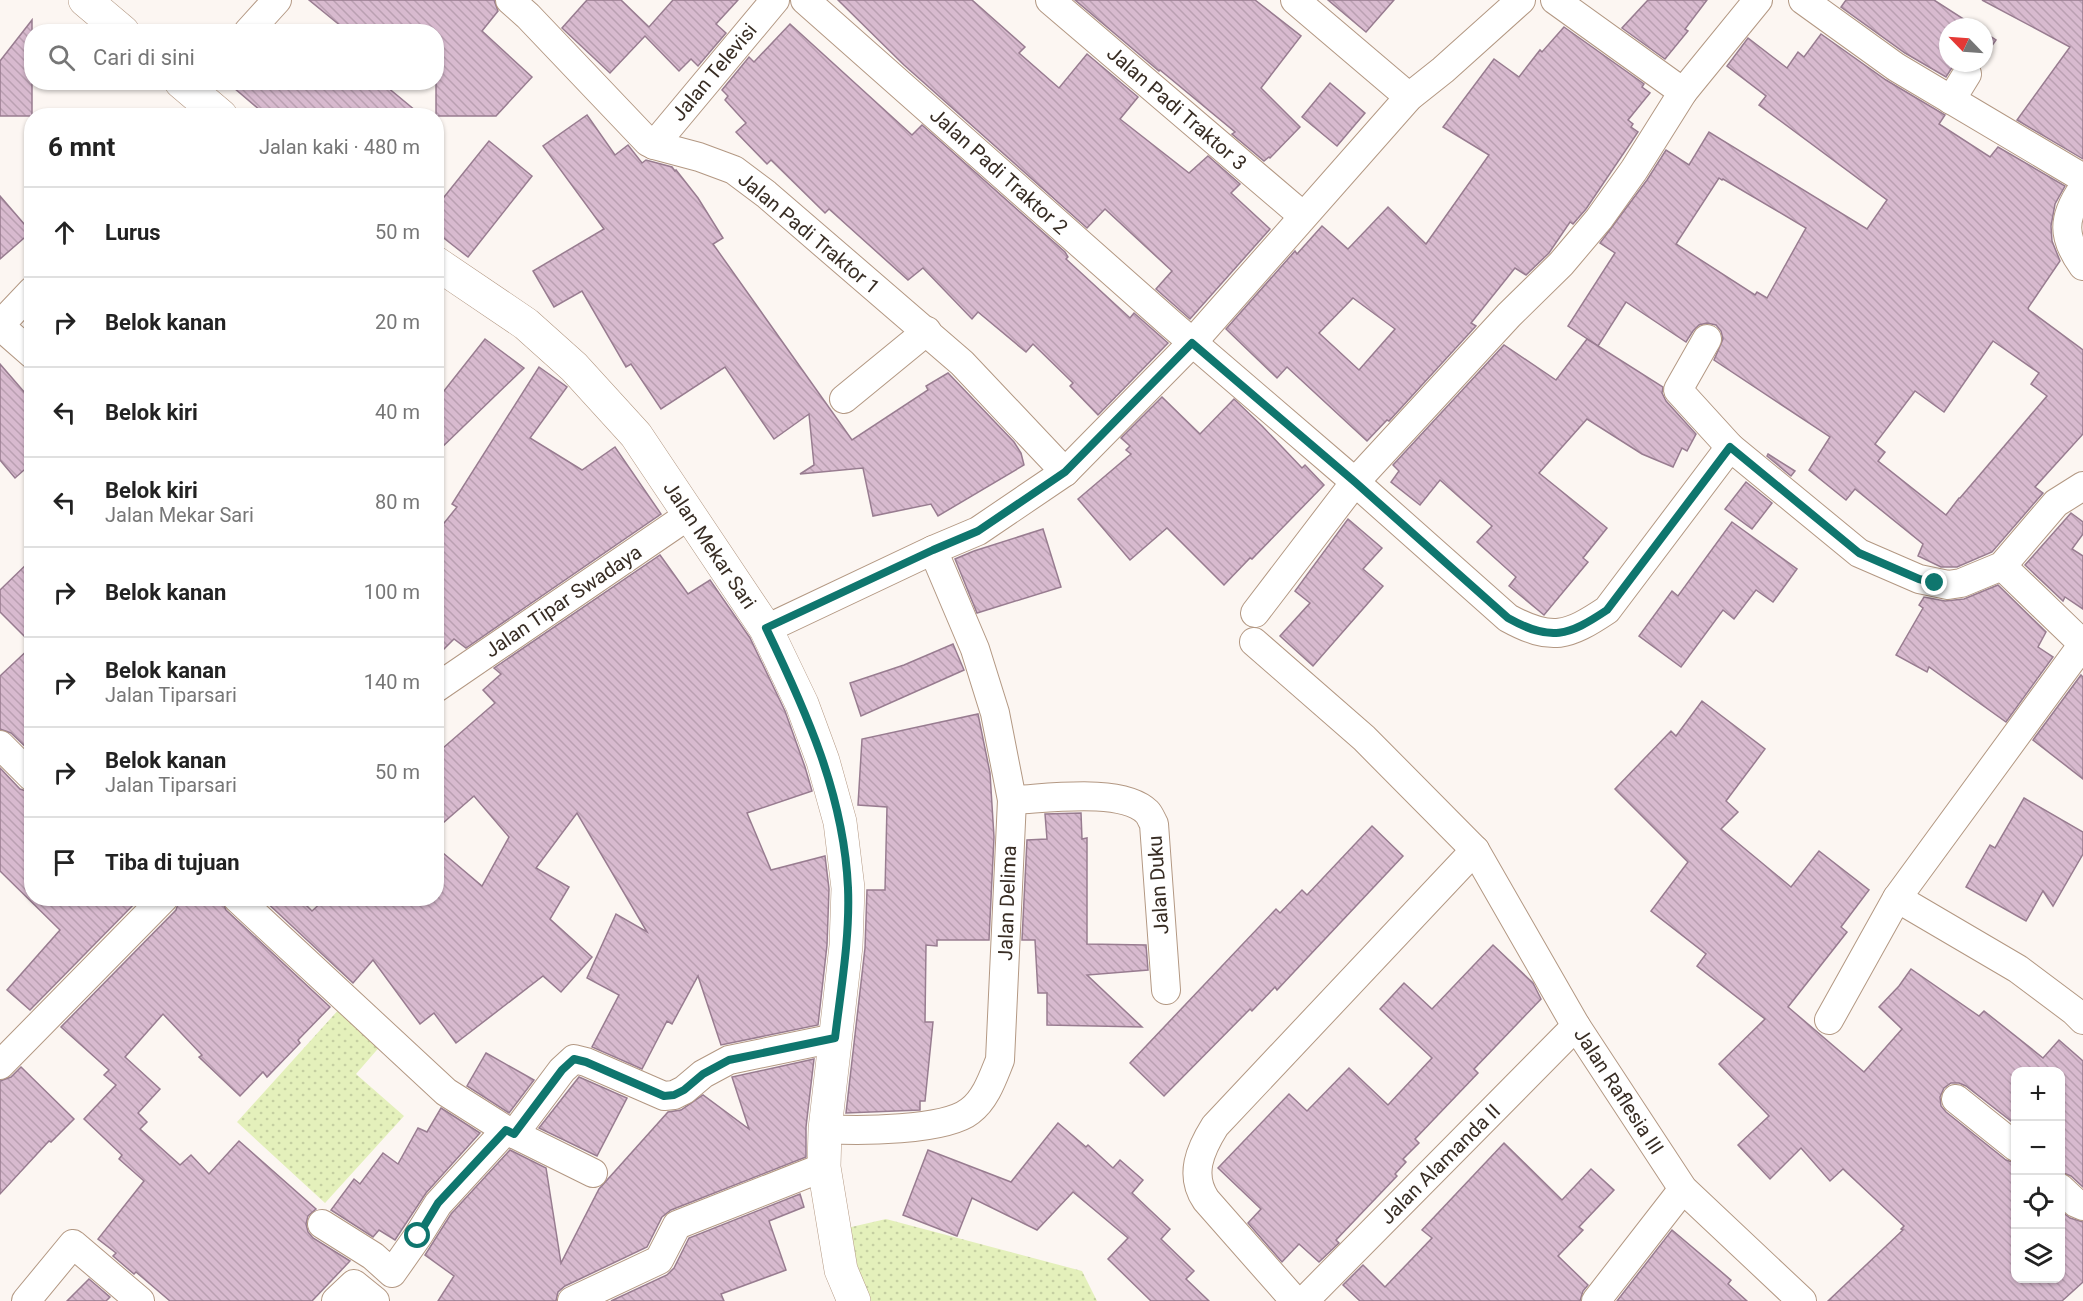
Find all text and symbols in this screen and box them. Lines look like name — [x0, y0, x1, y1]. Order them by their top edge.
street label: Jalan Televisi — [666, 18, 762, 126]
north arrow — [1939, 18, 1993, 72]
search box — [24, 24, 444, 90]
icon: search — [45, 41, 78, 74]
street label: Jalan Padi Traktor 3 — [1102, 41, 1252, 175]
text: Cari di sini — [93, 45, 195, 70]
street label: Jalan Padi Traktor 2 — [925, 103, 1073, 239]
text: 6 mnt — [48, 132, 115, 162]
text: Jalan kaki · 480 m — [259, 135, 420, 159]
street label: Jalan Padi Traktor 1 — [733, 167, 885, 299]
icon: ahead — [48, 216, 81, 249]
text: Lurus — [105, 220, 161, 245]
text: 50 m — [375, 220, 420, 244]
icon: right — [48, 306, 81, 339]
text: Belok kanan — [105, 310, 226, 335]
text: 20 m — [375, 310, 420, 334]
icon: left — [48, 396, 81, 429]
text: Belok kiri — [105, 400, 198, 425]
text: 40 m — [375, 400, 420, 424]
street label: Jalan Mekar Sari — [658, 477, 762, 613]
text: Belok kiri — [105, 478, 198, 503]
icon: left — [48, 486, 81, 519]
text: 80 m — [375, 490, 420, 514]
text: Jalan Mekar Sari — [105, 503, 254, 527]
street label: Jalan Tipar Swadaya — [480, 540, 646, 662]
route end — [1921, 569, 1947, 595]
icon: right — [48, 576, 81, 609]
text: Belok kanan — [105, 580, 226, 605]
text: 100 m — [364, 580, 420, 604]
text: Belok kanan — [105, 658, 226, 683]
icon: right — [48, 666, 81, 699]
text: 140 m — [364, 670, 420, 694]
text: Jalan Tiparsari — [105, 683, 237, 707]
text: Belok kanan — [105, 748, 226, 773]
icon: right — [48, 756, 81, 789]
text: 50 m — [375, 760, 420, 784]
text: Jalan Tiparsari — [105, 773, 237, 797]
street label: Jalan Duku — [1143, 835, 1173, 935]
street label: Jalan Delima — [993, 845, 1021, 961]
icon: arrive — [48, 846, 81, 879]
text: Tiba di tujuan — [105, 850, 240, 875]
street label: Jalan Raflesia III — [1569, 1023, 1669, 1159]
map controls — [2011, 1067, 2065, 1283]
button: + — [2011, 1067, 2065, 1121]
street label: Jalan Alamanda II — [1375, 1099, 1505, 1229]
button: − — [2011, 1121, 2065, 1175]
button: locate — [2011, 1175, 2065, 1229]
route start — [404, 1222, 430, 1248]
button: layers — [2011, 1229, 2065, 1283]

